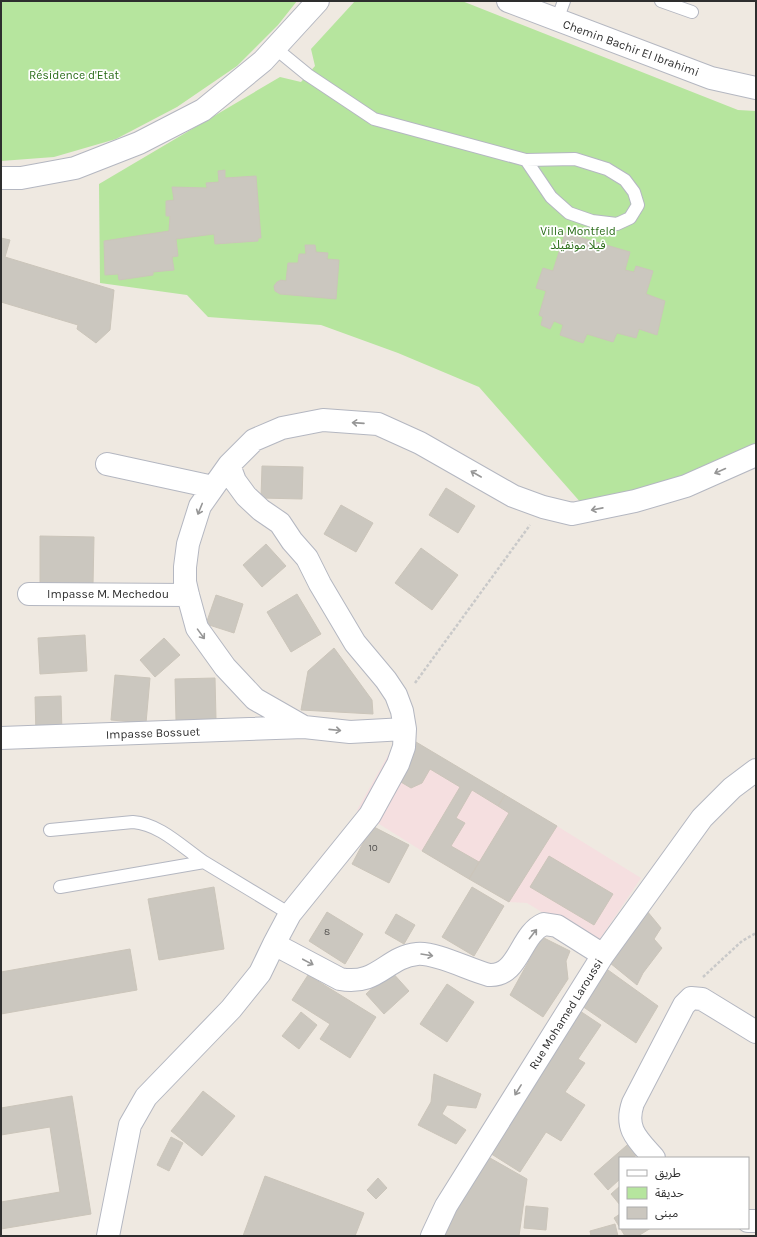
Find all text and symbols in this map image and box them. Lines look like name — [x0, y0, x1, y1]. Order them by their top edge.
street label: Chemin Bachir El Ibrahimi — [561, 17, 701, 79]
park label: Résidence d'Etat — [29, 68, 120, 82]
park label: Villa Montfeld فيلا مونفيلد — [540, 224, 616, 252]
one-way arrow — [352, 419, 365, 426]
one-way arrow — [715, 468, 727, 475]
one-way arrow — [471, 470, 482, 478]
one-way arrow — [195, 503, 203, 515]
one-way arrow — [590, 505, 603, 513]
street label: Impasse M. Mechedou — [47, 587, 169, 601]
one-way arrow — [197, 628, 205, 639]
street label: Impasse Bossuet — [106, 724, 201, 742]
one-way arrow — [328, 727, 341, 734]
house number: 10 — [368, 842, 378, 854]
house number: 8 — [324, 926, 330, 938]
one-way arrow — [529, 928, 537, 939]
one-way arrow — [420, 951, 433, 959]
street label: Rue Mohamed Laroussi — [526, 956, 606, 1072]
one-way arrow — [302, 959, 314, 966]
one-way arrow — [514, 1084, 522, 1095]
legend — [619, 1157, 749, 1229]
text: طريق — [655, 1166, 681, 1181]
text: حديقة — [655, 1186, 684, 1200]
text: مبنى — [655, 1206, 678, 1220]

